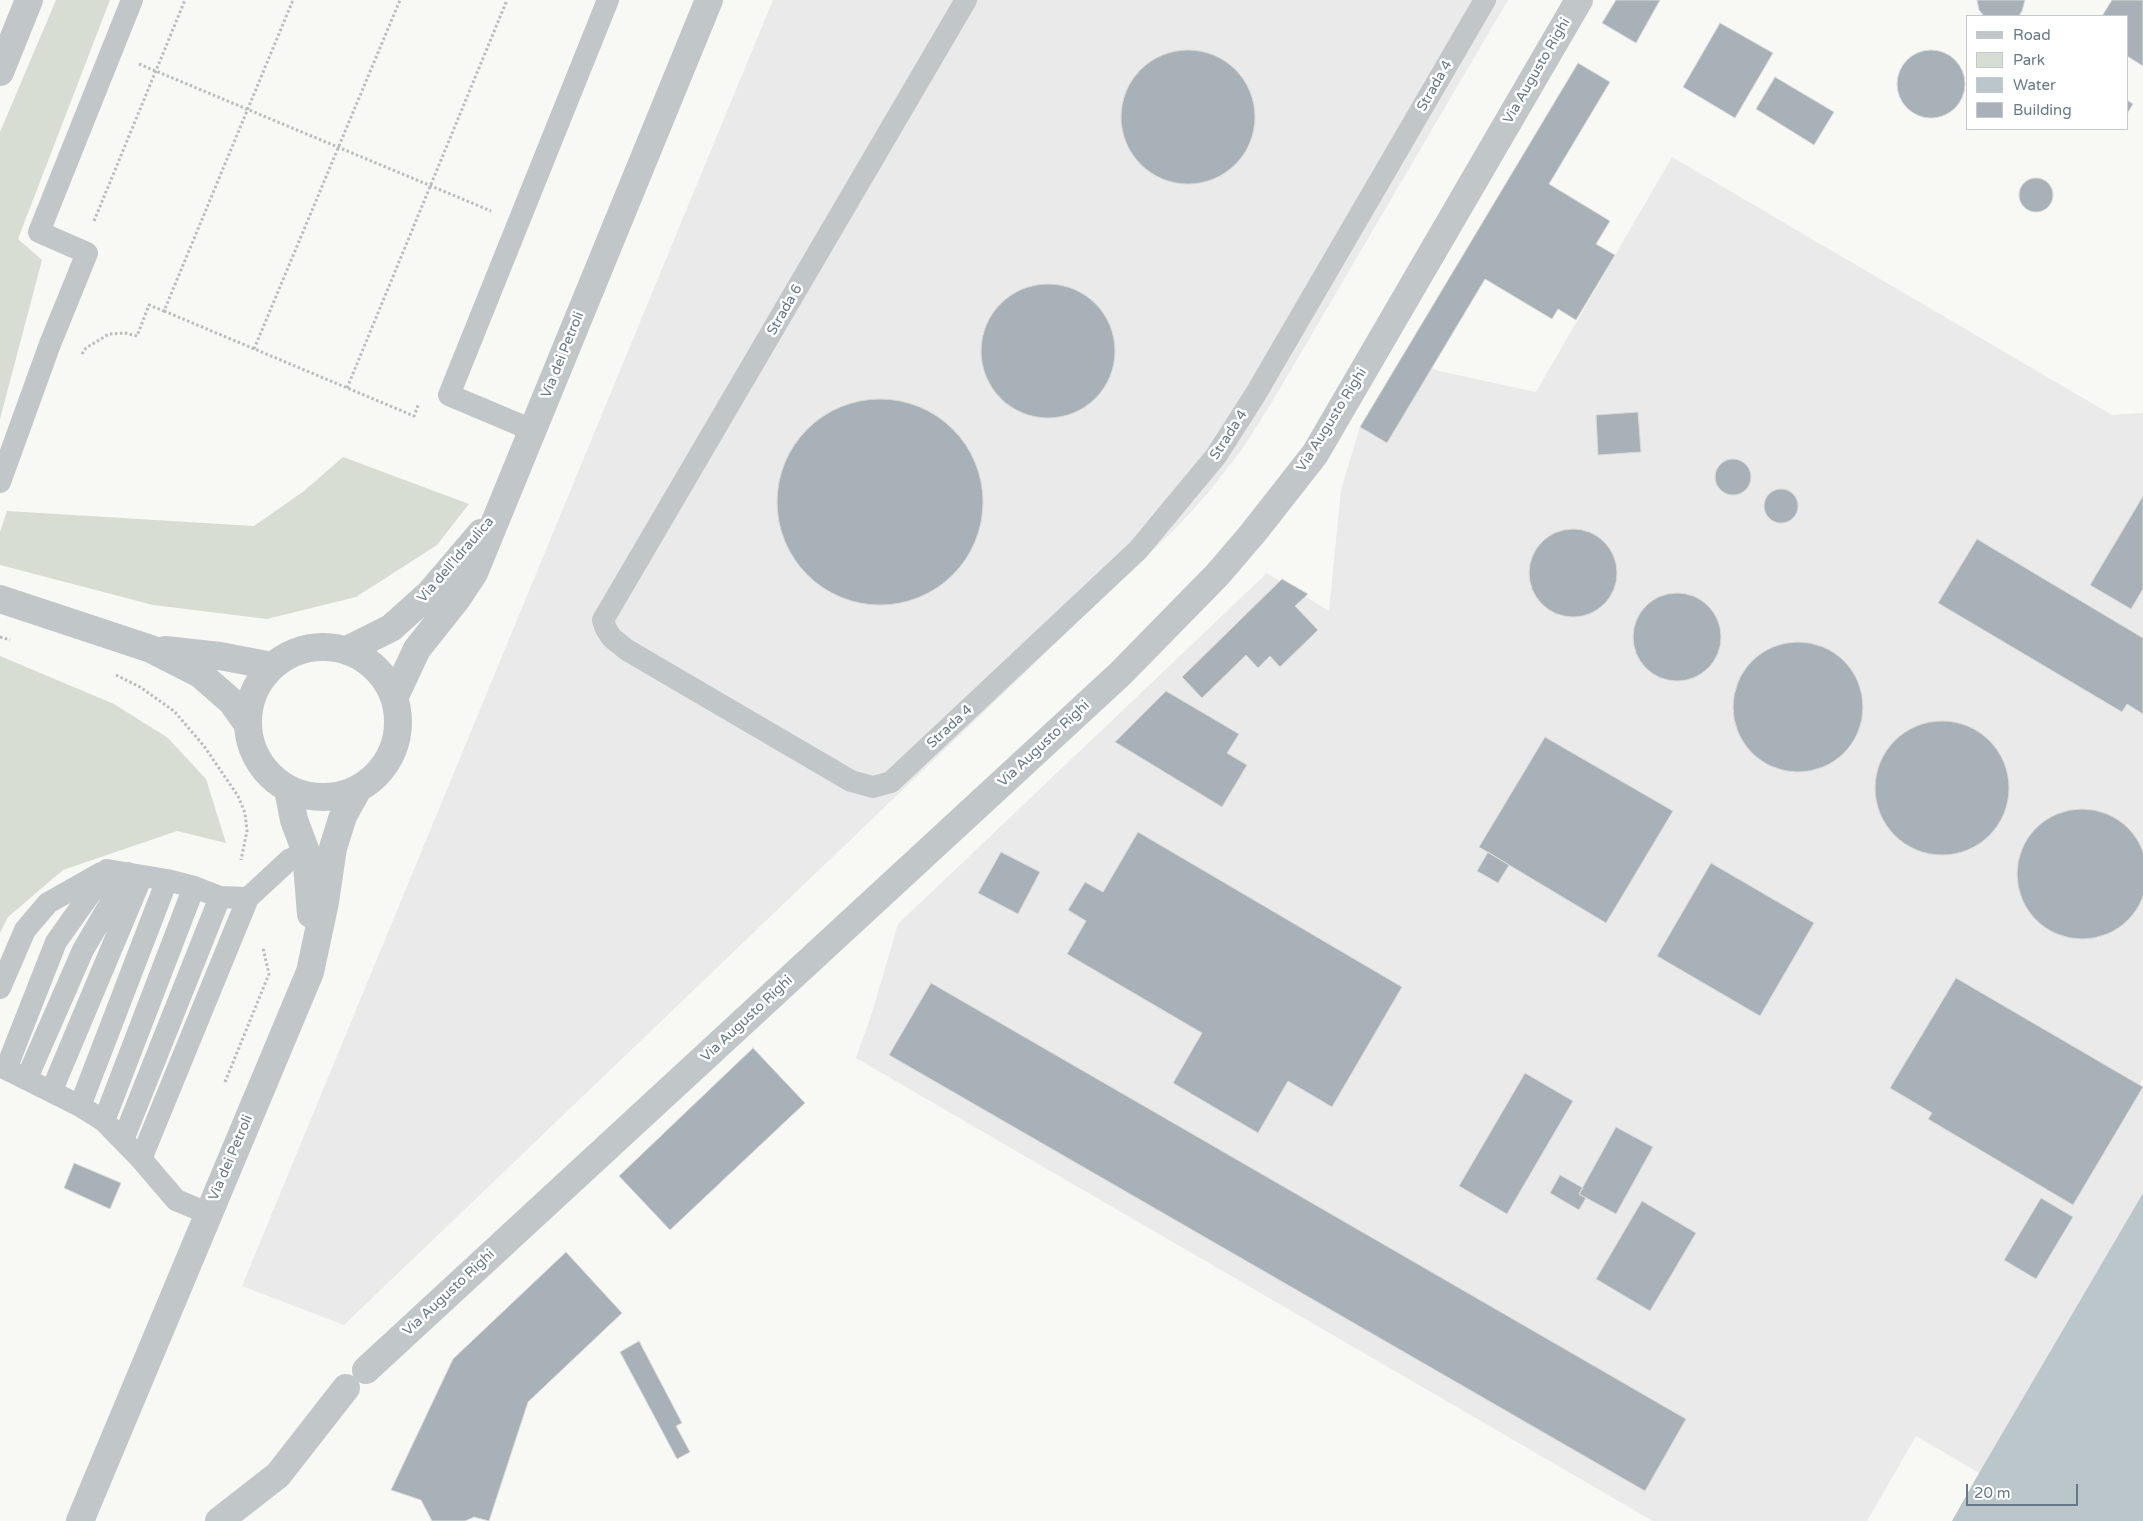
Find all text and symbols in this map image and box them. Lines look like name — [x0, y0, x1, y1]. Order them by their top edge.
street label: Via Augusto Righi — [1500, 15, 1574, 127]
legend — [1966, 15, 2128, 130]
text: Road — [2013, 26, 2051, 44]
text: Park — [2013, 51, 2045, 69]
street label: Strada 4 — [1414, 58, 1456, 114]
text: Water — [2013, 76, 2056, 94]
text: Building — [2013, 101, 2072, 119]
street label: Strada 6 — [764, 282, 806, 338]
street label: Via dei Petroli — [538, 309, 588, 401]
street label: Via Augusto Righi — [1293, 365, 1371, 475]
street label: Strada 4 — [1207, 407, 1251, 463]
street label: Via dell'Idraulica — [414, 514, 498, 606]
street label: Via Augusto Righi — [995, 697, 1093, 791]
street label: Strada 4 — [924, 702, 976, 752]
street label: Via Augusto Righi — [698, 972, 796, 1066]
street label: Via dei Petroli — [205, 1113, 257, 1203]
street label: Via Augusto Righi — [400, 1246, 498, 1340]
scale bar — [1968, 1474, 2080, 1506]
text: 20 m — [1974, 1484, 2011, 1502]

